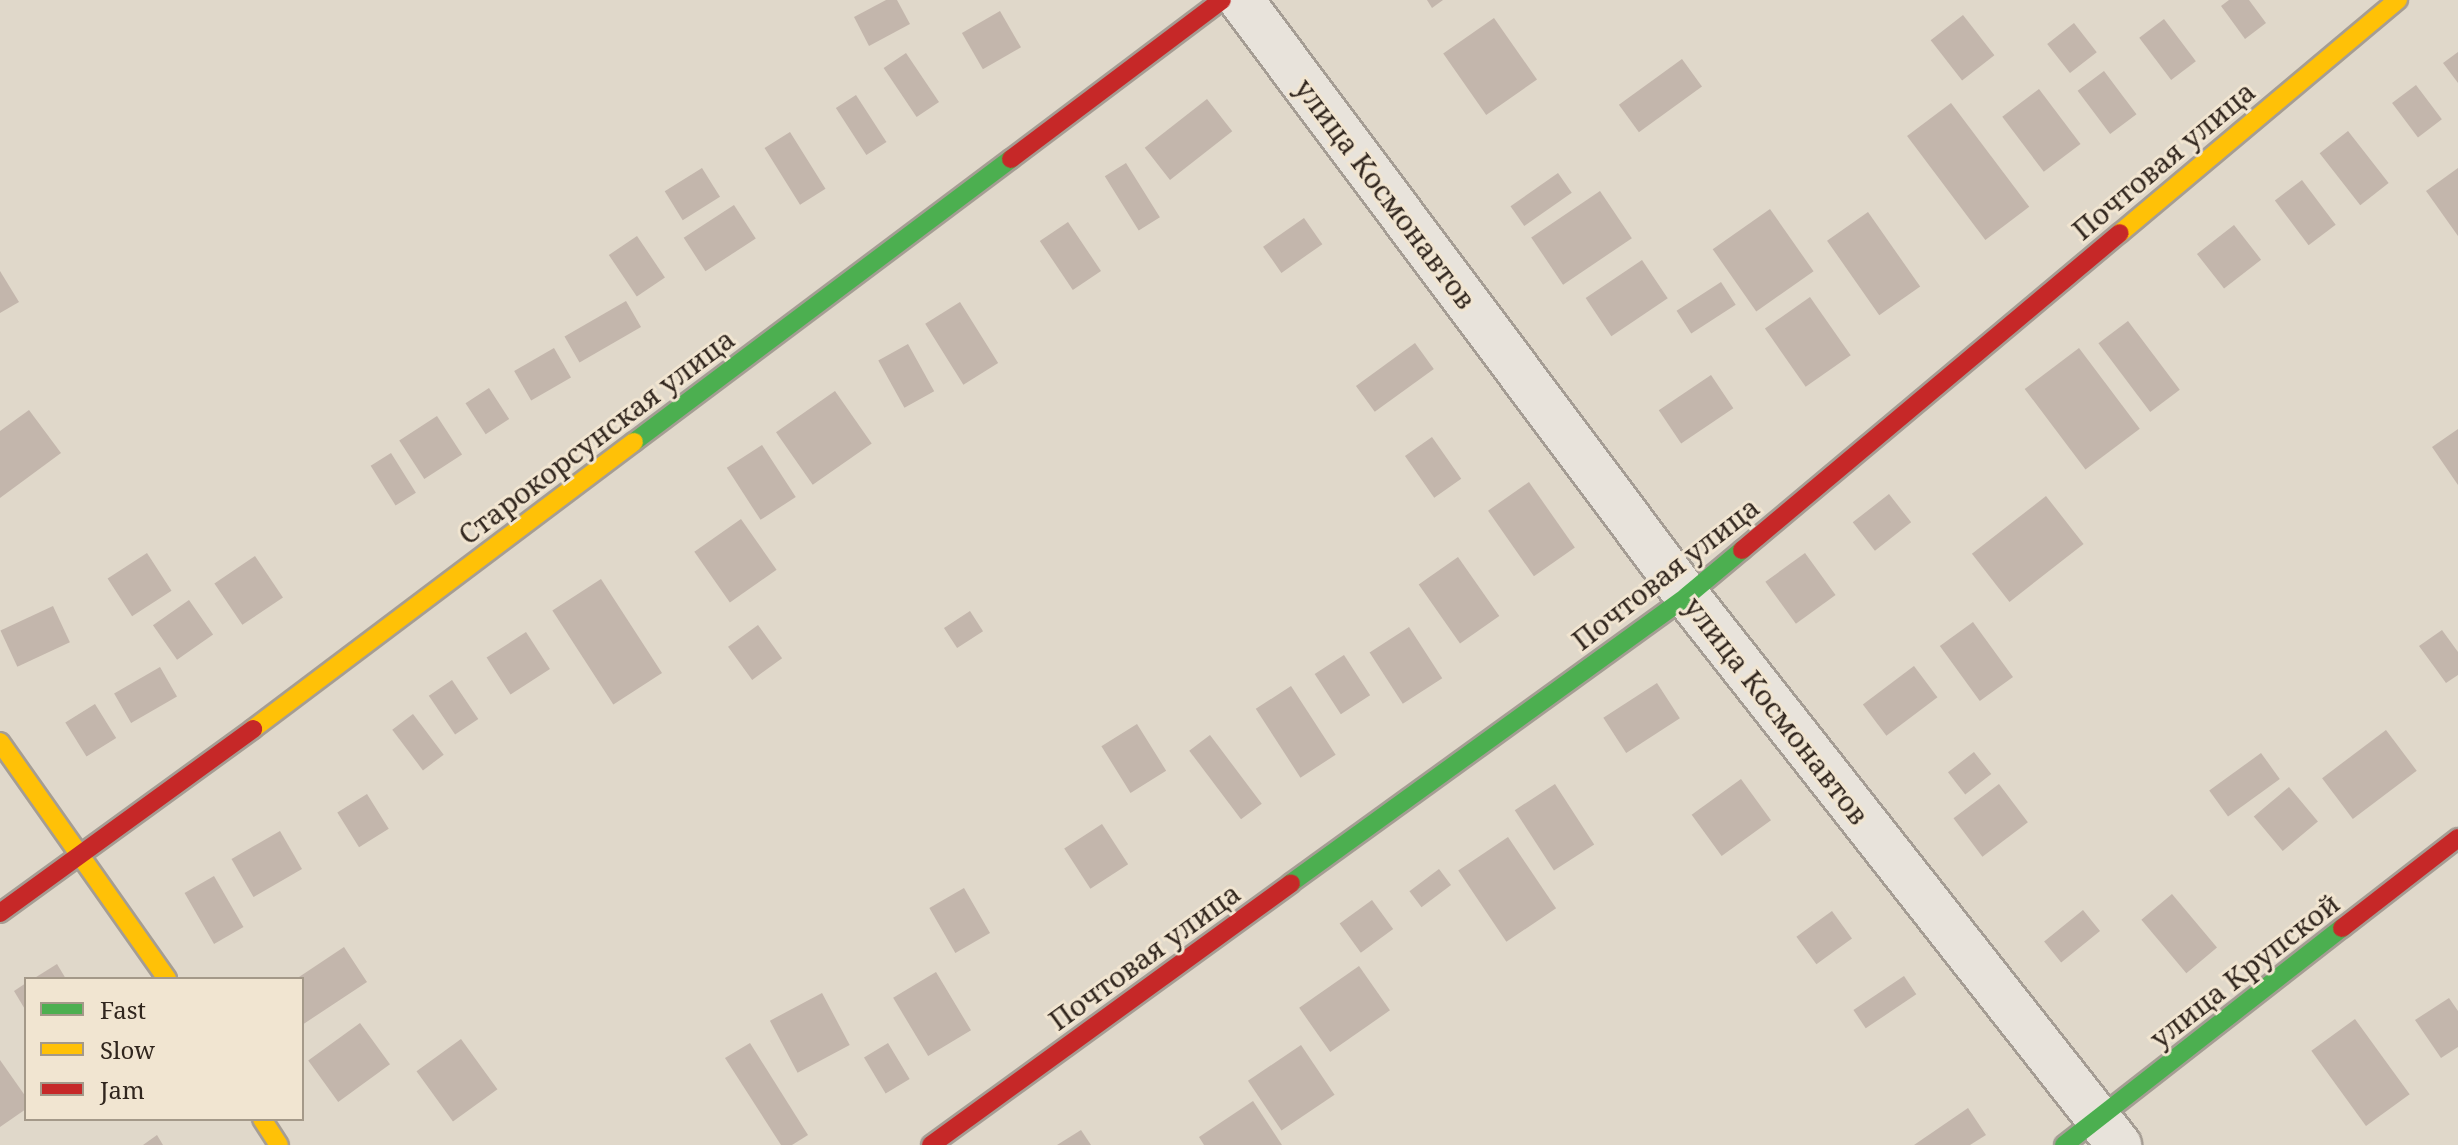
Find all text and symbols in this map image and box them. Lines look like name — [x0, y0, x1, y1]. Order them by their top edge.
street label: улица Космонавтов — [1289, 71, 1483, 315]
street label: Почтовая улица — [2065, 74, 2261, 246]
street label: Старокорсунская улица — [451, 321, 741, 551]
street label: Почтовая улица — [1565, 490, 1765, 656]
street label: улица Космонавтов — [1678, 590, 1876, 830]
street label: Почтовая улица — [1042, 875, 1246, 1037]
street label: улица Крупской — [2143, 886, 2345, 1054]
legend — [24, 977, 304, 1121]
text: Fast — [100, 993, 146, 1026]
text: Slow — [100, 1033, 155, 1066]
text: Jam — [100, 1073, 145, 1106]

